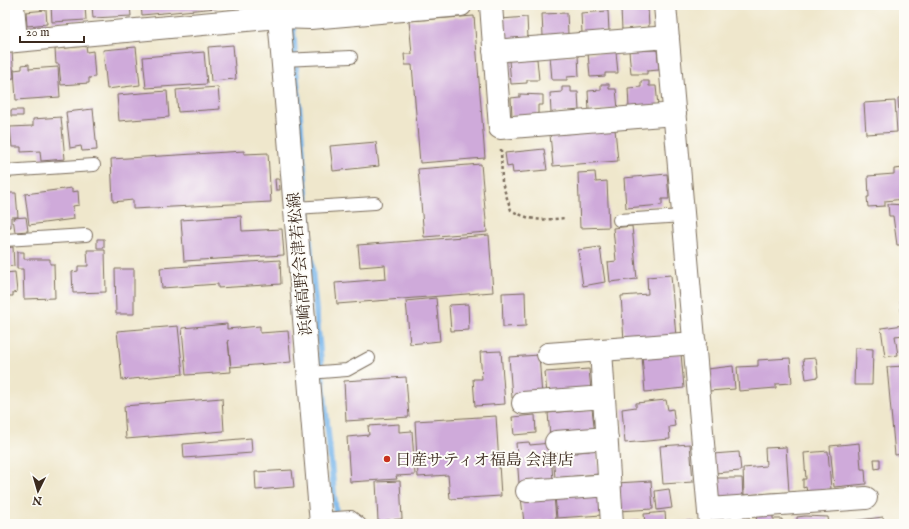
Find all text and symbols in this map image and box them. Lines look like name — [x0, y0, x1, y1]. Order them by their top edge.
scale bar — [20, 18, 84, 44]
text: 20 m — [26, 25, 49, 40]
street label: 浜崎高野会津若松線 — [285, 191, 317, 336]
place label: 日産サティオ福島 会津店 — [395, 451, 573, 471]
marker: 日産サティオ福島 会津店 — [382, 454, 392, 464]
north arrow — [18, 471, 58, 511]
text: N — [31, 493, 44, 507]

